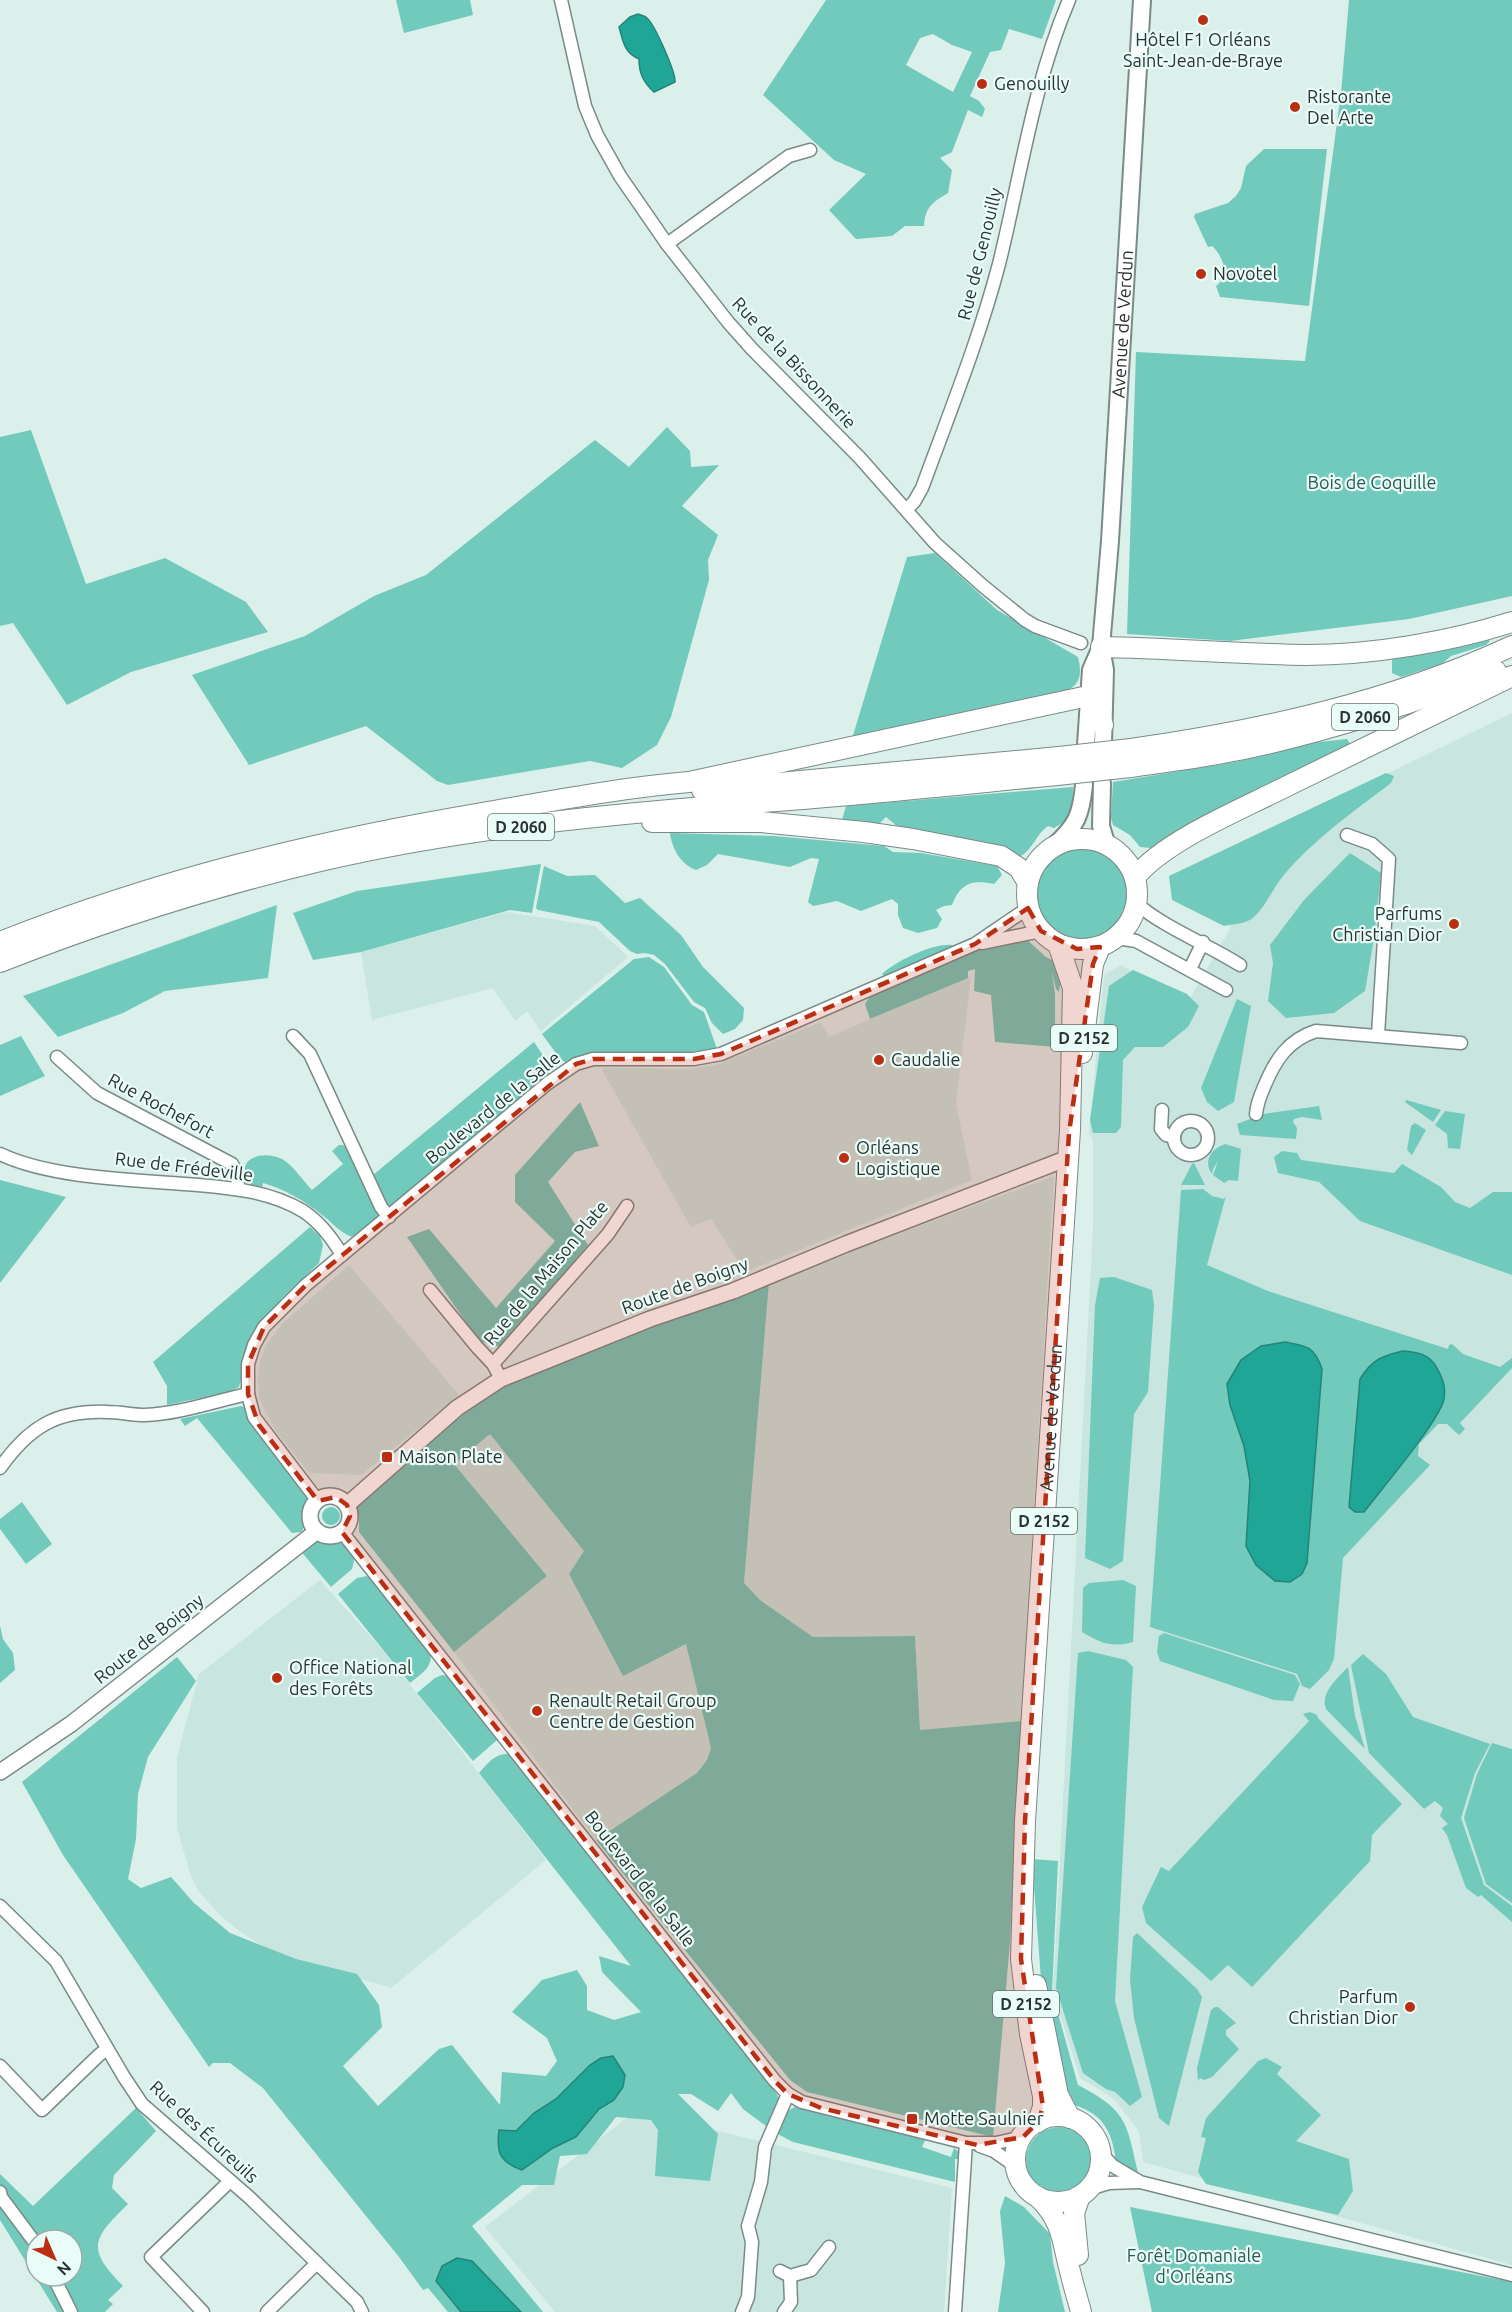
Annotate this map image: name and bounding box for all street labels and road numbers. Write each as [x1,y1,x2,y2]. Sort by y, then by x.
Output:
street label: Rue de Genouilly [953,185,1005,322]
street label: Avenue de Verdun [1107,250,1136,399]
street label: Rue de la Bissonnerie [729,293,861,432]
road number: D 2060 [1332,704,1398,730]
road number: D 2060 [488,814,554,840]
road number: D 2152 [1051,1025,1117,1051]
street label: Boulevard de la Salle [421,1047,564,1168]
street label: Rue Rochefort [105,1069,218,1141]
street label: Rue de Frédeville [114,1148,254,1184]
street label: Rue de la Maison Plate [479,1196,611,1349]
street label: Route de Boigny [619,1253,751,1317]
street label: Avenue de Verdun [1035,1343,1065,1492]
road number: D 2152 [1011,1508,1077,1534]
street label: Route de Boigny [90,1589,207,1687]
street label: Boulevard de la Salle [581,1806,700,1950]
road number: D 2152 [993,1991,1059,2017]
street label: Rue des Écureuils [146,2075,264,2187]

